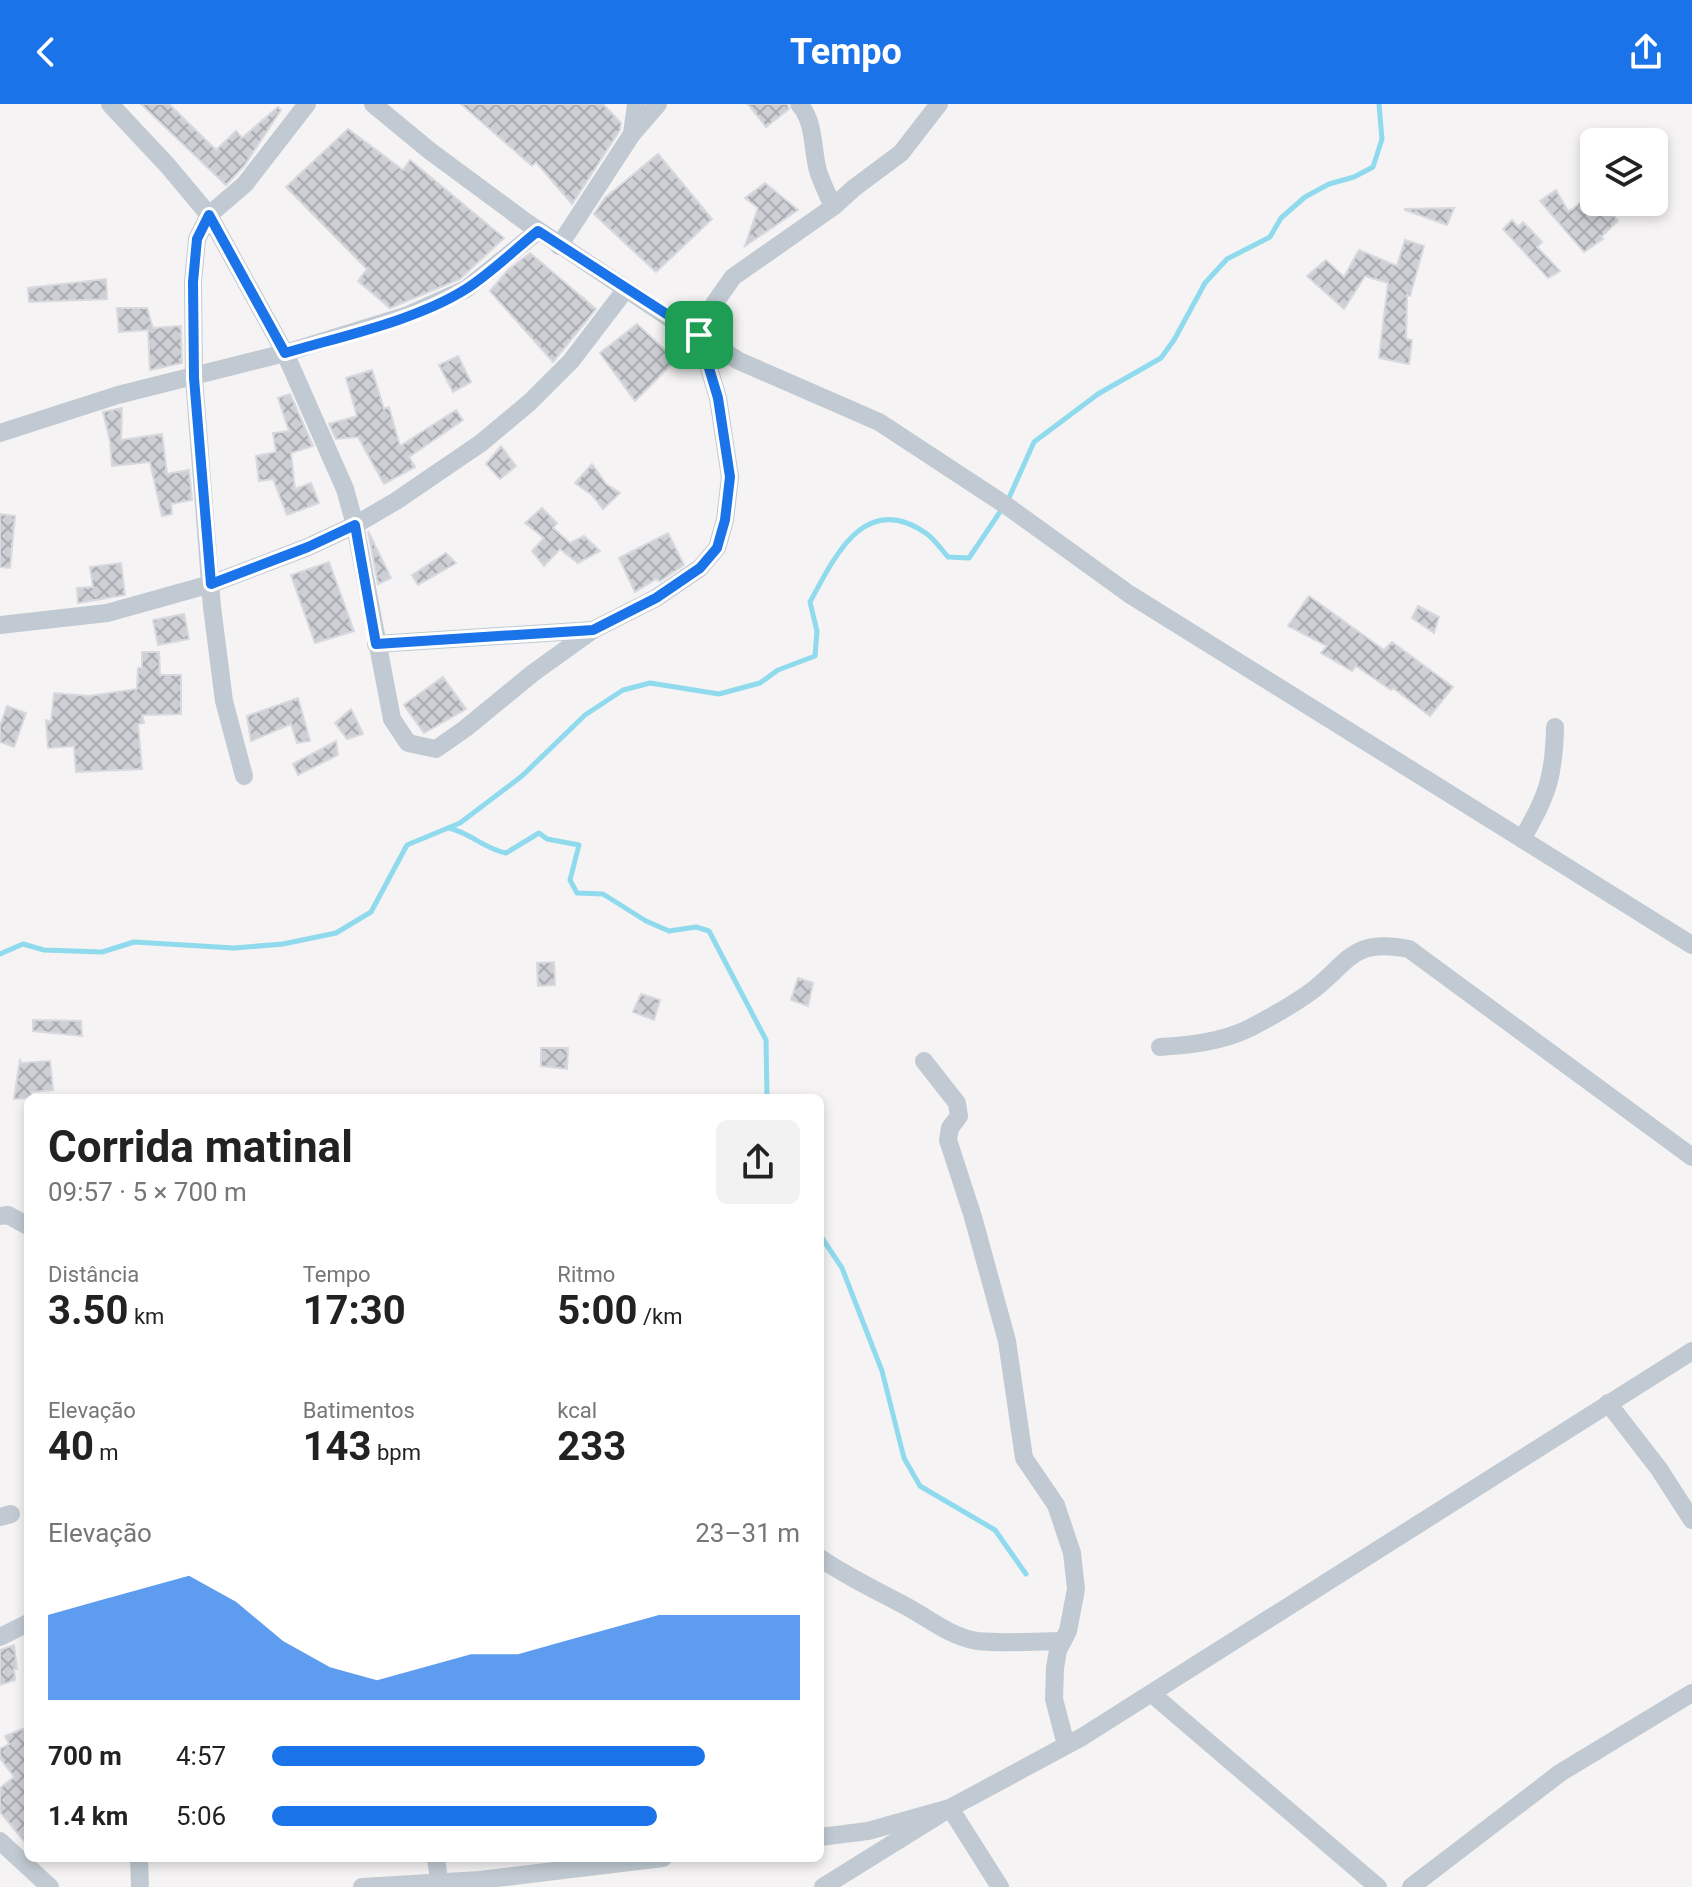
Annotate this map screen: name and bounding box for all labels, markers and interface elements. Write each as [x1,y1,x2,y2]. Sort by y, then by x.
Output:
icon: back [24,30,68,74]
icon: share [1624,30,1668,74]
text: Tempo [790,31,902,73]
map controls [1580,128,1668,216]
button: layers [1580,128,1668,216]
pin [665,301,733,369]
icon: arrive [677,313,721,357]
button: share [716,1120,800,1204]
text: Corrida matinal [48,1121,353,1173]
text: 09:57 · 5 × 700 m [48,1177,247,1207]
text: Distância [48,1262,139,1287]
text: Tempo [303,1262,371,1287]
text: Ritmo [557,1262,615,1287]
text: 3.50 [48,1287,128,1334]
text: 17:30 [303,1287,406,1334]
text: 5:00 [557,1287,637,1334]
text: km [128,1304,164,1329]
text: /km [637,1304,682,1329]
text: Elevação [48,1398,136,1423]
text: Batimentos [303,1398,415,1423]
text: kcal [557,1398,597,1423]
text: 40 [48,1423,94,1470]
text: 143 [303,1423,372,1470]
text: 233 [557,1423,626,1470]
text: m [94,1440,119,1465]
text: bpm [372,1440,421,1465]
text: Elevação [48,1518,152,1548]
text: 23–31 m [695,1518,800,1548]
text: 700 m [48,1741,122,1771]
text: 4:57 [176,1741,226,1771]
text: 1.4 km [48,1801,128,1831]
text: 5:06 [176,1801,226,1831]

